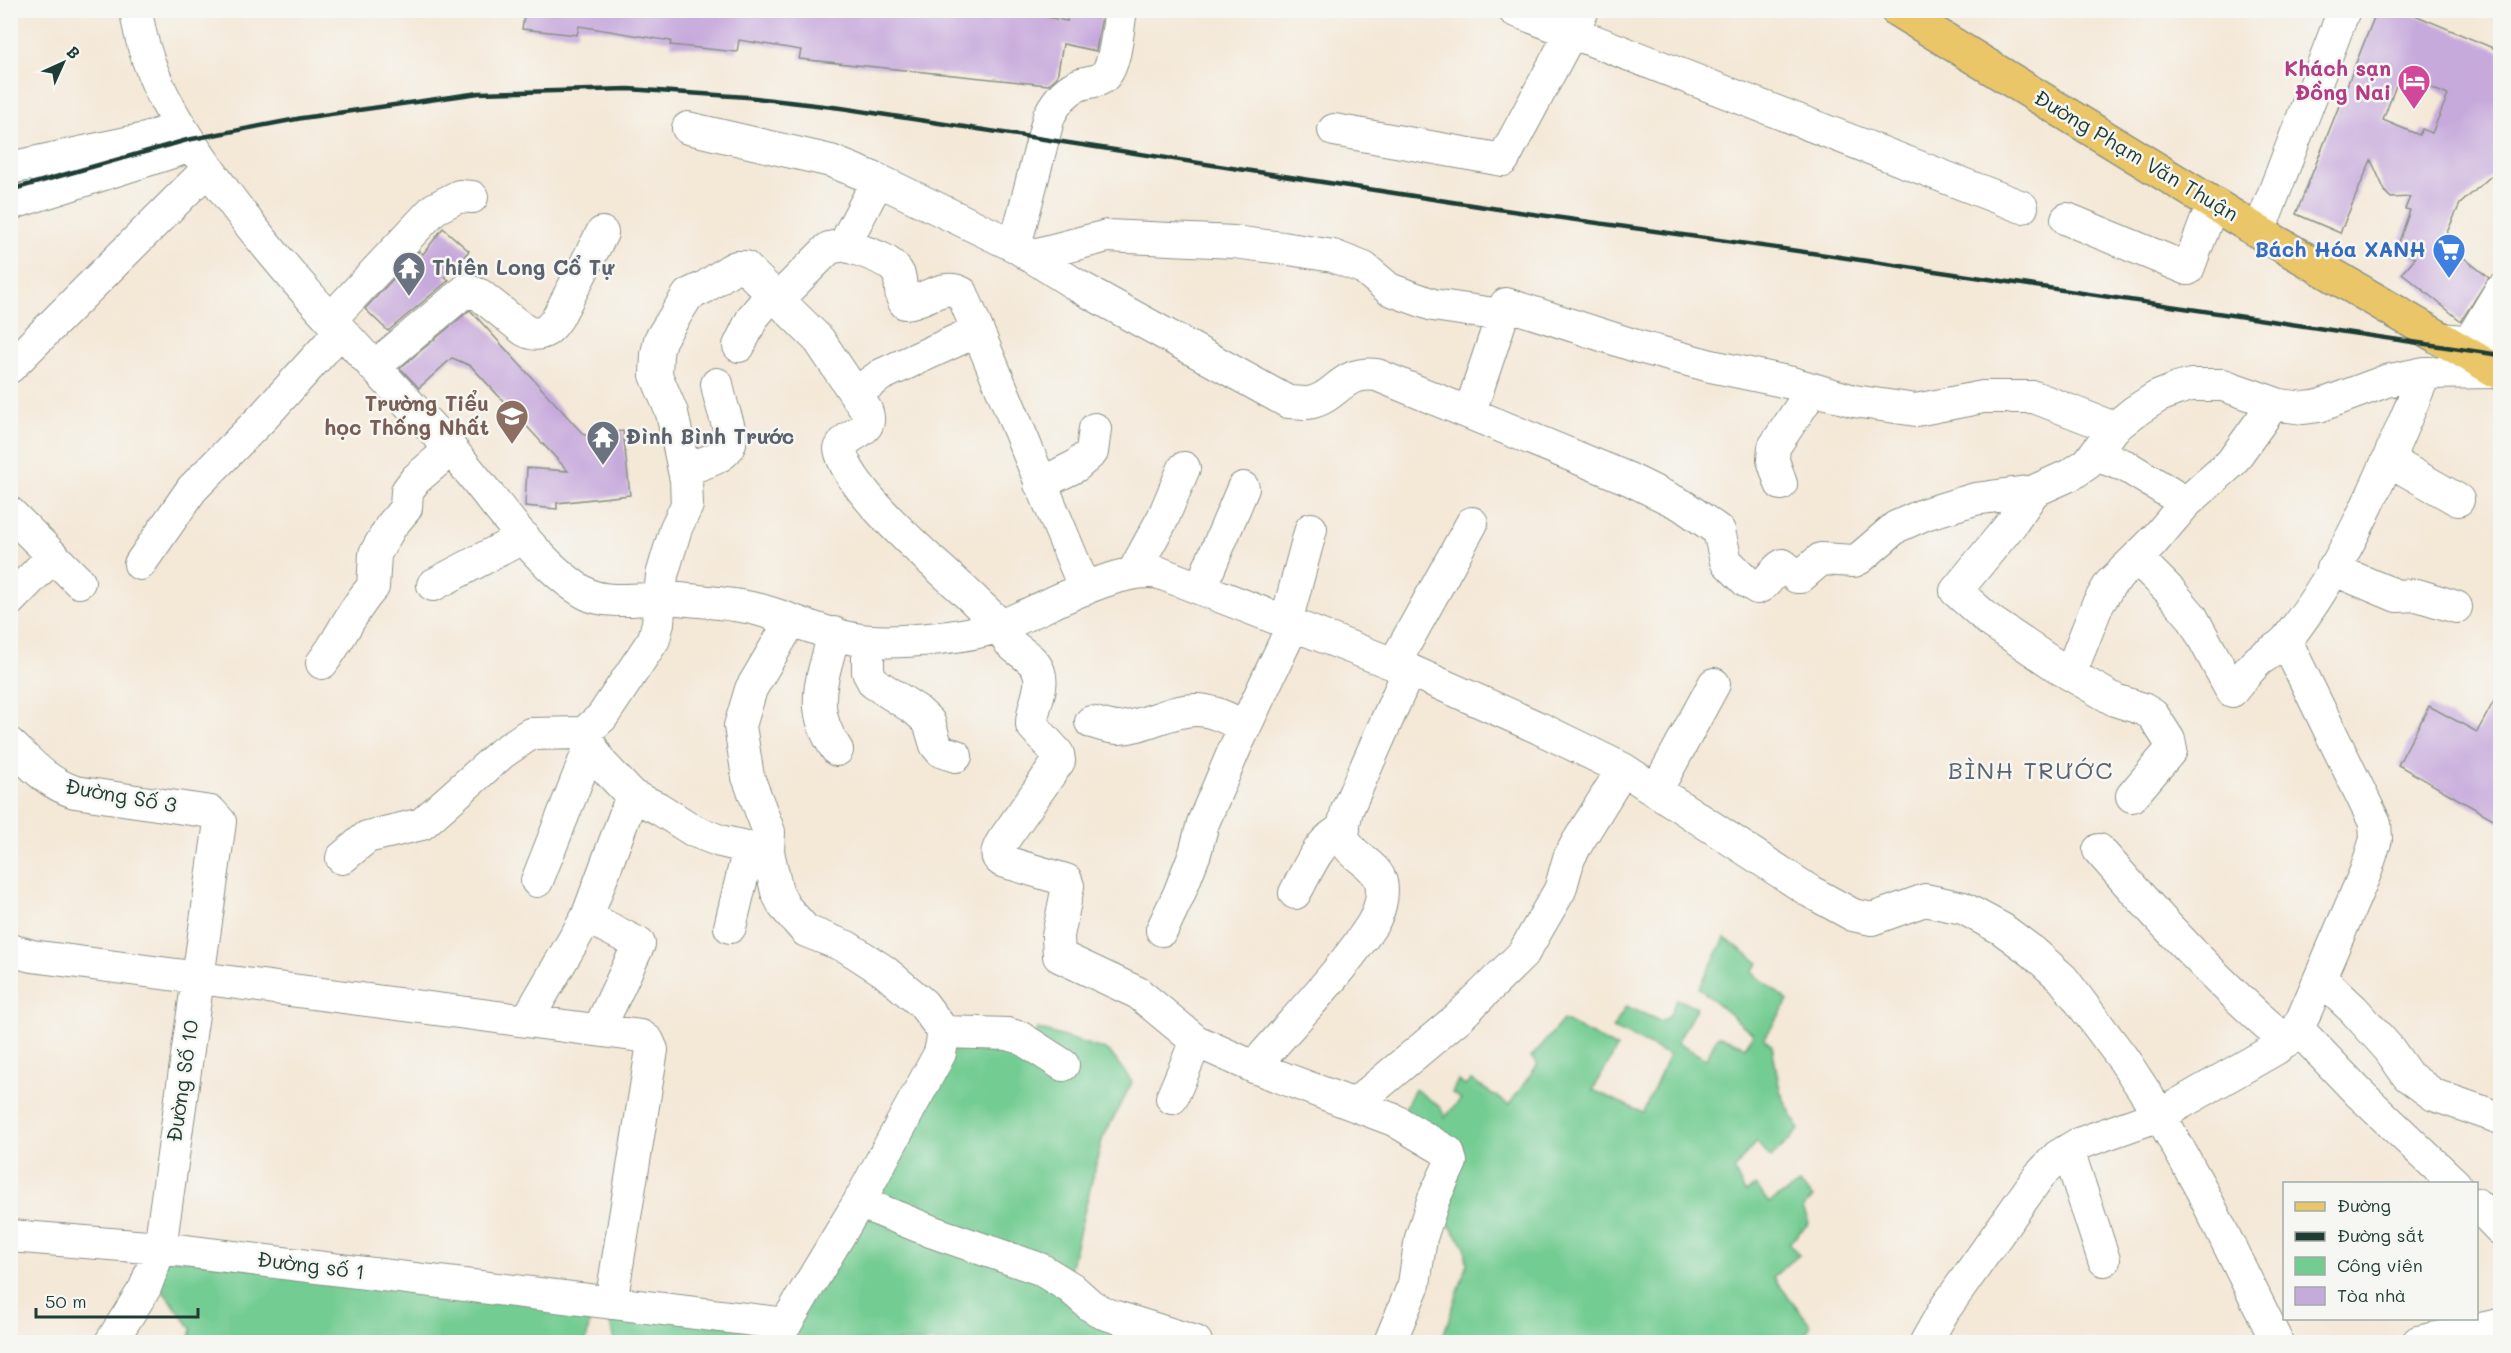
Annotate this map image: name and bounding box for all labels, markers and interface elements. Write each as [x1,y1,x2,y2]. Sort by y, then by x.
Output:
north arrow [33,33,93,93]
text: B [63,41,85,63]
place label: Khách sạn Đồng Nai [2284,54,2391,105]
hotel icon: Khách sạn Đồng Nai [2396,63,2432,110]
street label: Đường Phạm Văn Thuận [2030,83,2244,227]
supermarket icon: Bách Hóa XANH [2431,232,2467,279]
place label: Bách Hóa XANH [2255,235,2426,262]
temple icon: Thiên Long Cổ Tự [391,250,427,297]
place label: Thiên Long Cổ Tự [432,253,615,280]
place label: Trường Tiểu học Thống Nhất [324,389,489,440]
school or university icon: Trường Tiểu học Thống Nhất [494,398,530,445]
temple icon: Đình Bình Trước [585,419,621,466]
place label: Đình Bình Trước [626,422,794,449]
district label: BÌNH TRƯỚC [1948,754,2114,785]
street label: Đường Số 3 [63,771,179,818]
street label: Đường Số 10 [160,1018,203,1144]
legend [2283,1182,2478,1320]
text: Đường [2337,1193,2391,1217]
text: Đường sắt [2337,1223,2425,1247]
street label: Đường số 1 [256,1245,367,1285]
text: Công viên [2337,1253,2423,1277]
scale bar [36,1281,198,1319]
text: Tòa nhà [2337,1283,2406,1307]
text: 50 m [45,1289,87,1313]

